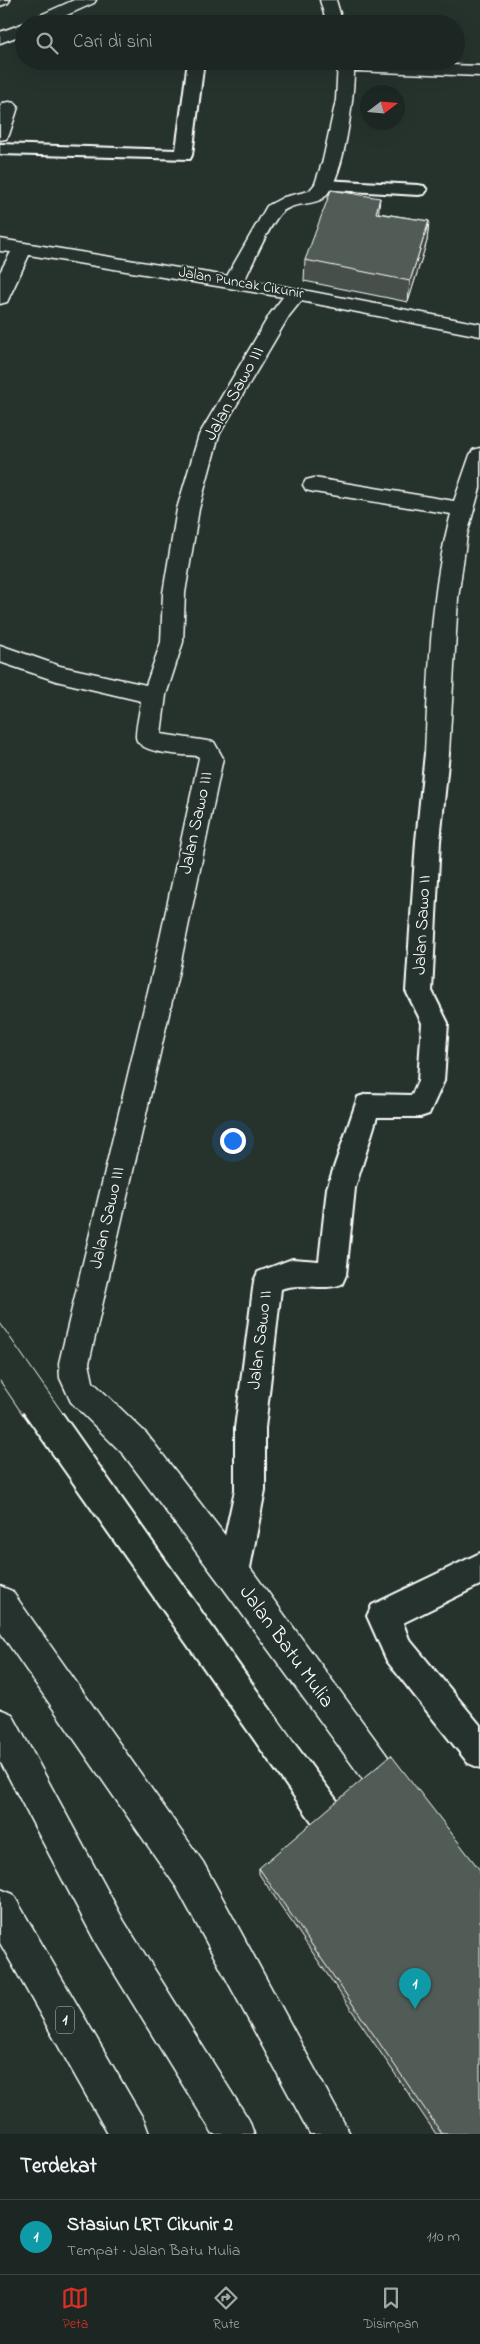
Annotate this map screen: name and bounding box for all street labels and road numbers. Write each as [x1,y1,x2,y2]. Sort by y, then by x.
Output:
street label: Jalan Puncak Cikunir [177,261,306,305]
street label: Jalan Sawo III [198,342,272,446]
street label: Jalan Sawo III [173,769,221,877]
street label: Jalan Sawo II [407,874,439,976]
street label: Jalan Sawo III [84,1164,132,1272]
street label: Jalan Sawo II [242,1289,280,1391]
street label: Jalan Batu Mulia [231,1579,341,1715]
road number: 1 [56,2006,74,2034]

